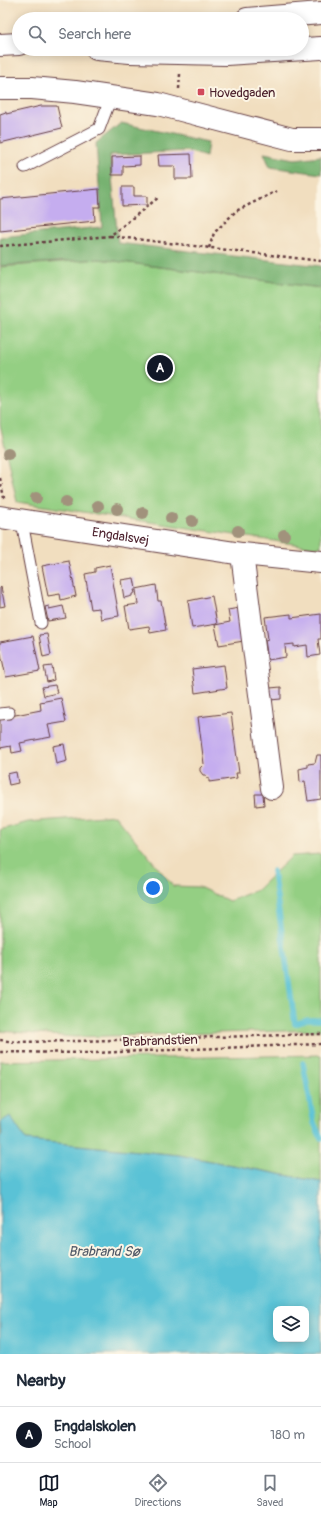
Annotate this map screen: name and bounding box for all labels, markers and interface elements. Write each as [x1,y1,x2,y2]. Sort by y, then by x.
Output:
search box [12,12,309,56]
icon: search [26,23,48,45]
text: Search here [58,25,131,44]
place label: Hovedgaden [209,85,275,101]
marker: Hovedgaden [196,87,206,97]
pin: A [147,353,173,383]
street label: Engdalsvej [91,524,150,549]
your location [143,878,163,898]
street label: Brabrandstien [122,1032,198,1050]
water label: Brabrand Sø [69,1243,142,1260]
map controls [273,1306,309,1342]
button: layers [273,1306,309,1342]
text: Nearby [16,1370,65,1391]
text: Engdalskolen [54,1417,136,1436]
text: A [25,1427,33,1443]
text: 180 m [270,1427,305,1443]
text: School [54,1436,91,1452]
tab: Map [38,1472,60,1509]
tab: Directions [135,1472,181,1509]
tab: Saved [256,1472,283,1509]

